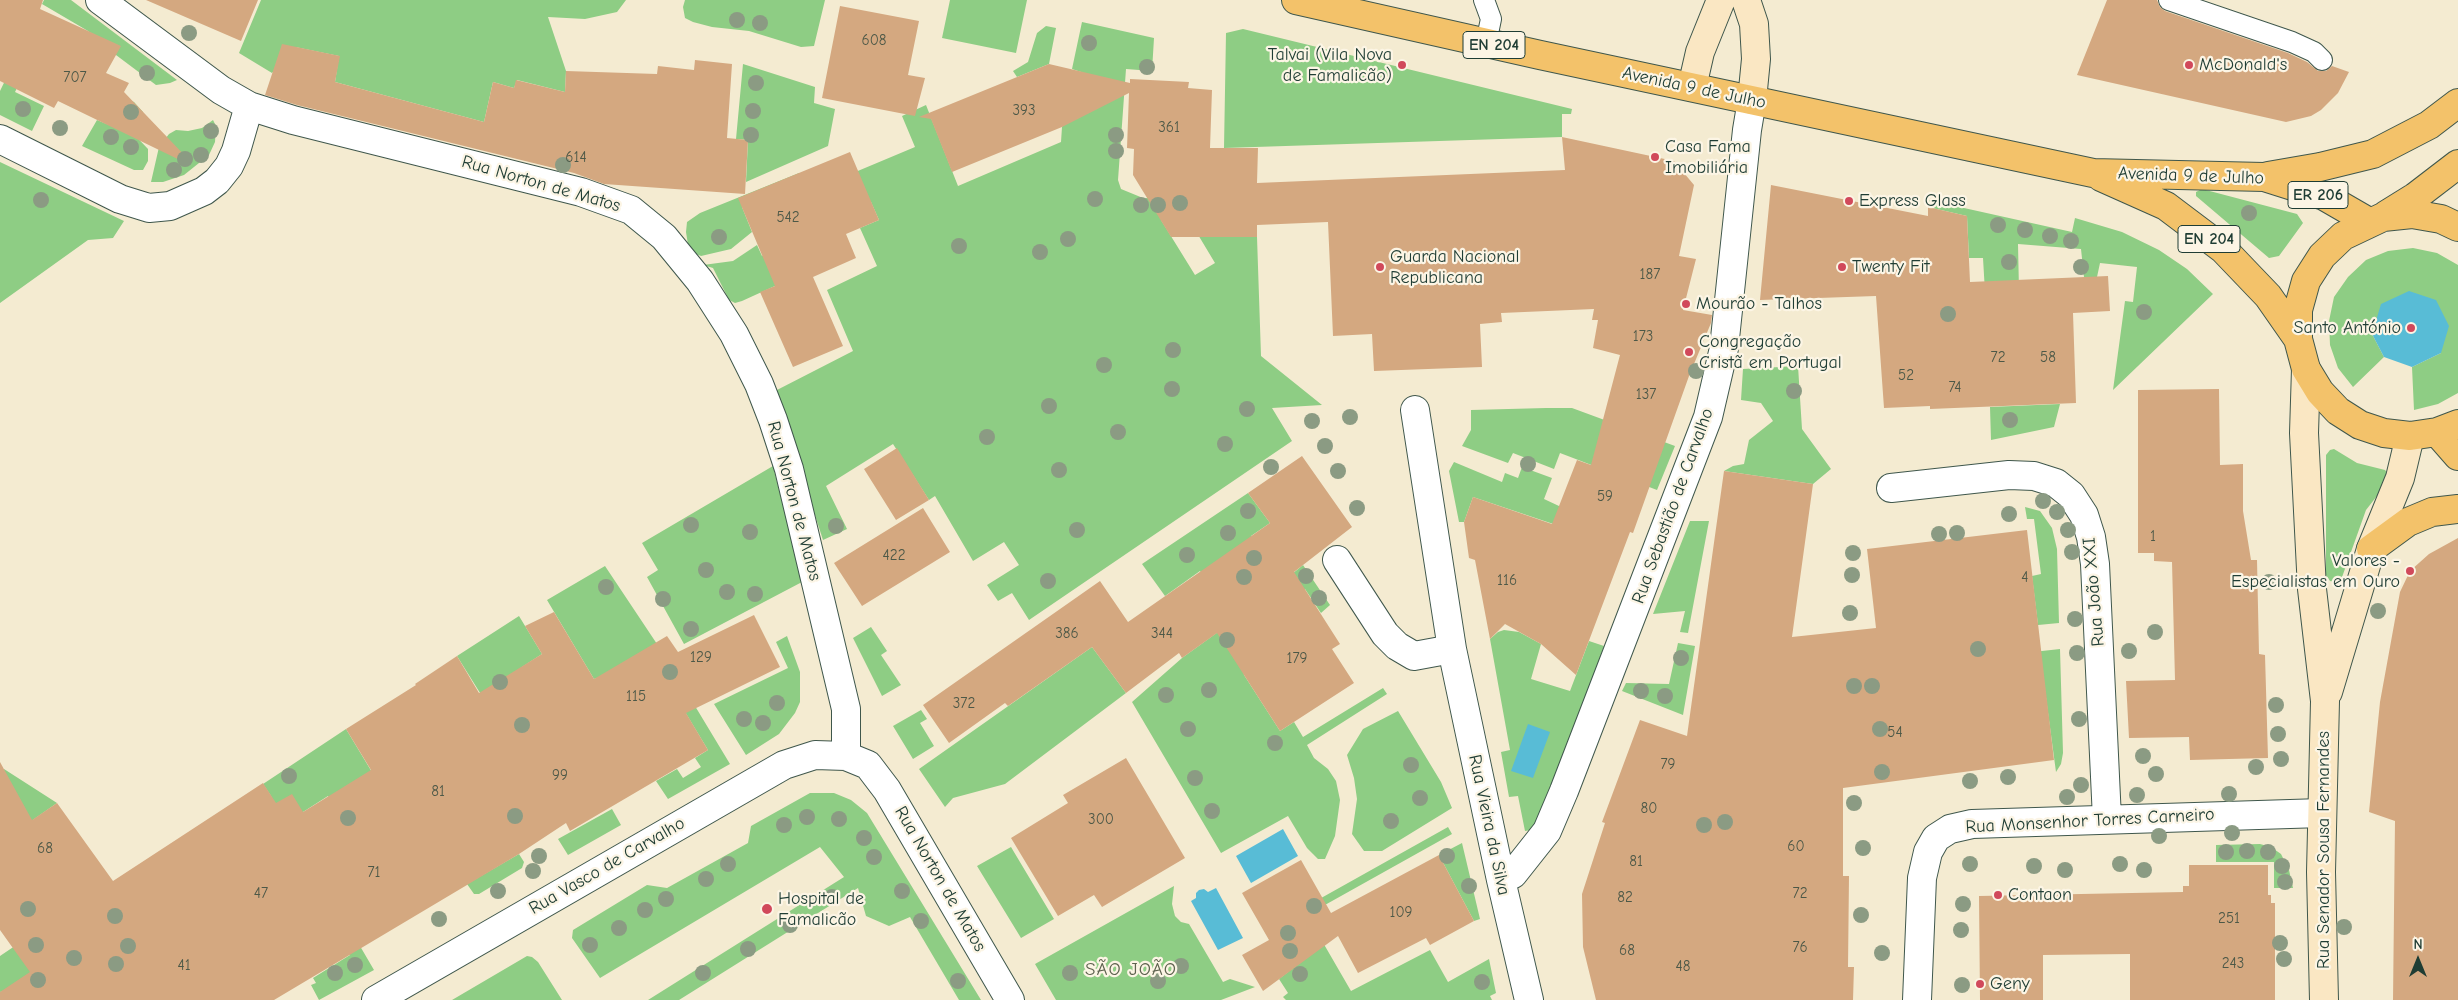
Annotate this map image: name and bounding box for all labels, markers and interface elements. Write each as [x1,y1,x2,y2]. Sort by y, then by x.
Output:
house number: 608 [862,32,886,50]
road number: EN 204 [1463,32,1525,58]
place label: Talvai (Vila Nova de Famalicão) [1268,44,1392,86]
place label: McDonald's [2199,54,2287,76]
marker: Talvai (Vila Nova de Famalicão) [1396,59,1408,71]
marker: McDonald's [2183,59,2195,71]
street label: Avenida 9 de Julho [1620,62,1768,114]
house number: 707 [63,69,87,87]
house number: 393 [1012,102,1036,120]
house number: 361 [1158,119,1180,137]
place label: Casa Fama Imobiliária [1665,136,1751,178]
house number: 614 [565,149,587,167]
street label: Rua Norton de Matos [459,151,623,217]
marker: Casa Fama Imobiliária [1649,151,1661,163]
street label: Avenida 9 de Julho [2118,163,2264,189]
road number: ER 206 [2288,182,2348,208]
place label: Express Glass [1859,190,1966,212]
marker: Express Glass [1843,195,1855,207]
house number: 542 [776,209,800,227]
road number: EN 204 [2178,225,2240,252]
place label: Guarda Nacional Republicana [1390,246,1519,288]
place label: Twenty Fit [1852,256,1930,278]
marker: Guarda Nacional Republicana [1374,261,1386,273]
marker: Twenty Fit [1836,261,1848,273]
house number: 187 [1640,266,1660,284]
place label: Mourão - Talhos [1696,293,1822,315]
marker: Mourão - Talhos [1680,298,1692,310]
place label: Santo António [2294,317,2401,339]
marker: Santo António [2405,322,2417,334]
house number: 173 [1633,328,1653,346]
place label: Congregação Cristã em Portugal [1699,331,1842,374]
marker: Congregação Cristã em Portugal [1683,346,1695,358]
house number: 72 [1991,349,2005,367]
house number: 58 [2040,349,2056,367]
house number: 52 [1898,367,1914,385]
house number: 74 [1948,379,1962,397]
house number: 137 [1636,386,1656,404]
street label: Rua Sebastião de Carvalho [1628,405,1718,607]
street label: Rua Norton de Matos [762,419,826,583]
house number: 59 [1597,488,1613,506]
house number: 1 [2150,528,2156,546]
street label: Rua João XXI [2078,537,2110,647]
house number: 422 [883,547,905,565]
place label: Valores - Especialistas em Ouro [2231,550,2400,592]
marker: Valores - Especialistas em Ouro [2404,565,2416,577]
house number: 4 [2021,569,2029,587]
house number: 116 [1497,572,1517,590]
house number: 386 [1055,625,1079,643]
house number: 344 [1151,625,1173,643]
house number: 129 [690,649,712,667]
house number: 179 [1287,650,1307,668]
house number: 115 [626,688,646,706]
house number: 372 [953,695,975,713]
house number: 54 [1887,724,1903,742]
street label: Rua Senador Sousa Fernandes [2313,731,2335,969]
street label: Rua Vieira da Silva [1464,753,1514,897]
house number: 79 [1660,756,1676,774]
house number: 99 [552,767,568,785]
house number: 81 [431,783,445,801]
house number: 80 [1641,800,1657,818]
street label: Rua Norton de Matos [890,802,990,956]
street label: Rua Monsenhor Torres Carneiro [1965,804,2215,838]
house number: 300 [1088,811,1114,829]
street label: Rua Vasco de Carvalho [525,813,689,919]
house number: 60 [1787,838,1805,856]
house number: 68 [37,840,53,858]
house number: 81 [1629,853,1643,871]
house number: 71 [367,864,381,882]
place label: Contaon [2008,884,2072,906]
house number: 47 [254,885,268,903]
house number: 72 [1793,885,1807,903]
place label: Hospital de Famalicão [778,888,864,931]
house number: 82 [1617,889,1633,907]
marker: Contaon [1992,889,2004,901]
marker: Hospital de Famalicão [760,902,774,916]
house number: 109 [1389,904,1413,922]
house number: 251 [2218,910,2240,928]
north arrow [2393,935,2443,985]
text: N [2413,936,2423,953]
house number: 76 [1792,939,1808,957]
house number: 68 [1619,942,1635,960]
house number: 243 [2222,955,2244,973]
house number: 41 [177,957,191,975]
house number: 48 [1676,958,1690,976]
district label: SÃO JOÃO [1084,959,1178,981]
place label: Geny [1990,973,2030,995]
marker: Geny [1974,978,1986,990]

